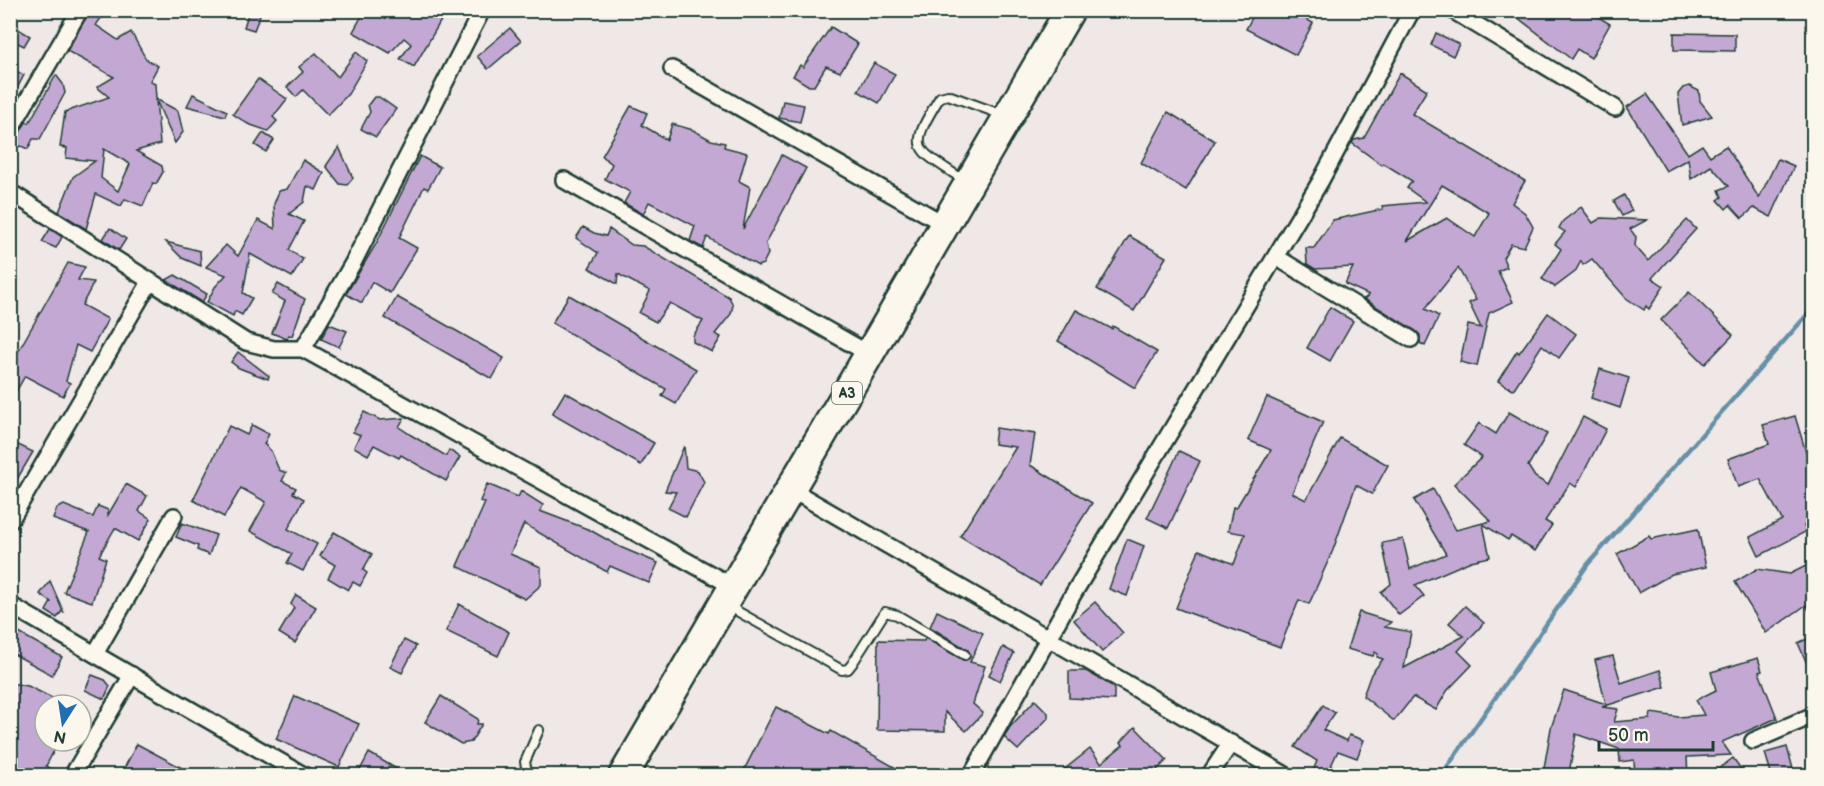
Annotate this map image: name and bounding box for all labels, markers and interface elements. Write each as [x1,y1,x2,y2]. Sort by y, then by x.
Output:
road number: A3 [832,382,862,404]
north arrow [33,693,93,753]
scale bar [1599,714,1713,752]
text: 50 m [1608,725,1649,746]
text: N [52,726,68,747]

